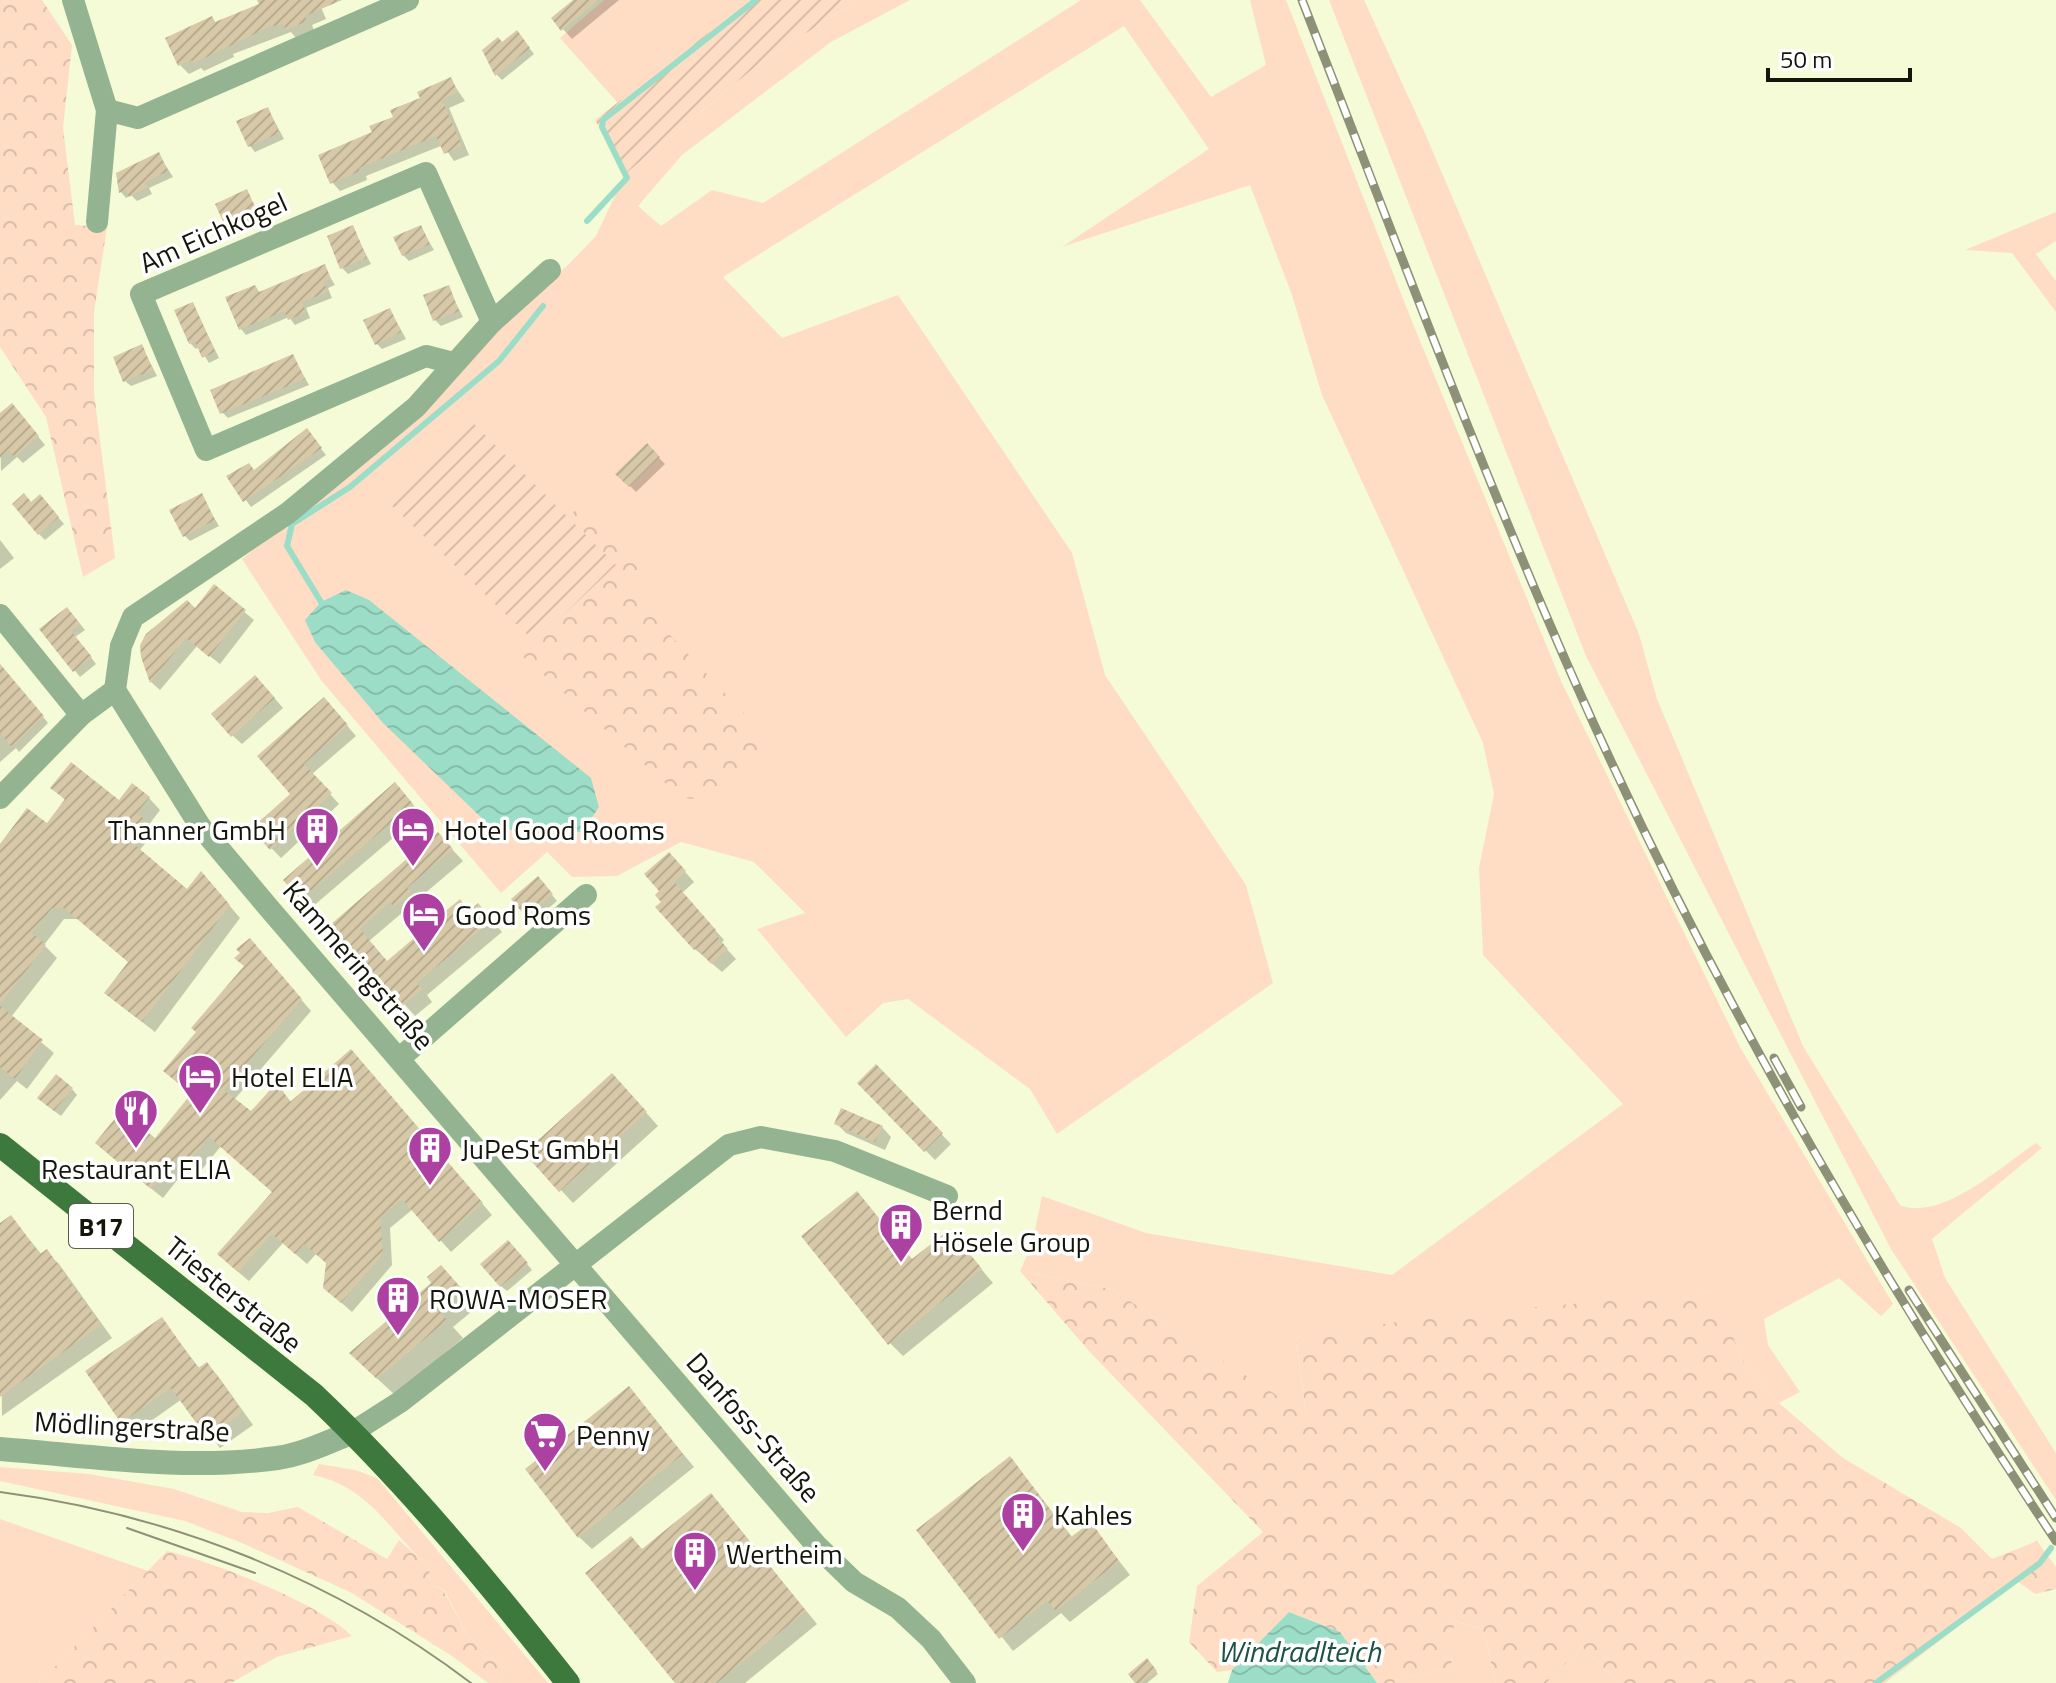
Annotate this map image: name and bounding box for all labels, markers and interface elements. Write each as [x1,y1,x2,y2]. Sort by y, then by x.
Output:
scale bar [1768,32,1910,82]
text: 50 m [1780,41,1832,77]
street label: Am Eichkogel [132,180,294,284]
building icon: Thanner GmbH [293,805,341,868]
hotel icon: Hotel Good Rooms [389,805,437,868]
place label: Thanner GmbH [108,808,286,851]
place label: Hotel Good Rooms [444,808,665,851]
street label: Kammeringstraße [273,871,445,1059]
hotel icon: Good Roms [400,890,448,953]
place label: Good Roms [455,893,591,936]
hotel icon: Hotel ELIA [176,1052,224,1115]
place label: Hotel ELIA [231,1055,354,1098]
restaurant icon: Restaurant ELIA [112,1087,160,1150]
building icon: JuPeSt GmbH [406,1124,454,1187]
place label: JuPeSt GmbH [461,1127,620,1170]
place label: Restaurant ELIA [41,1147,231,1190]
place label: Bernd Hösele Group [932,1188,1091,1263]
building icon: Bernd Hösele Group [877,1201,925,1264]
road number: B17 [69,1204,133,1248]
street label: Triesterstraße [156,1225,312,1363]
building icon: ROWA-MOSER [374,1274,422,1337]
place label: ROWA-MOSER [429,1277,607,1320]
street label: Danfoss-Straße [676,1342,832,1512]
street label: Mödlingerstraße [33,1399,231,1453]
supermarket icon: Penny [521,1410,569,1473]
place label: Penny [576,1413,650,1456]
building icon: Kahles [999,1490,1047,1553]
place label: Kahles [1054,1493,1133,1536]
building icon: Wertheim [671,1529,719,1592]
place label: Wertheim [726,1532,843,1575]
water label: Windradlteich [1217,1628,1382,1674]

